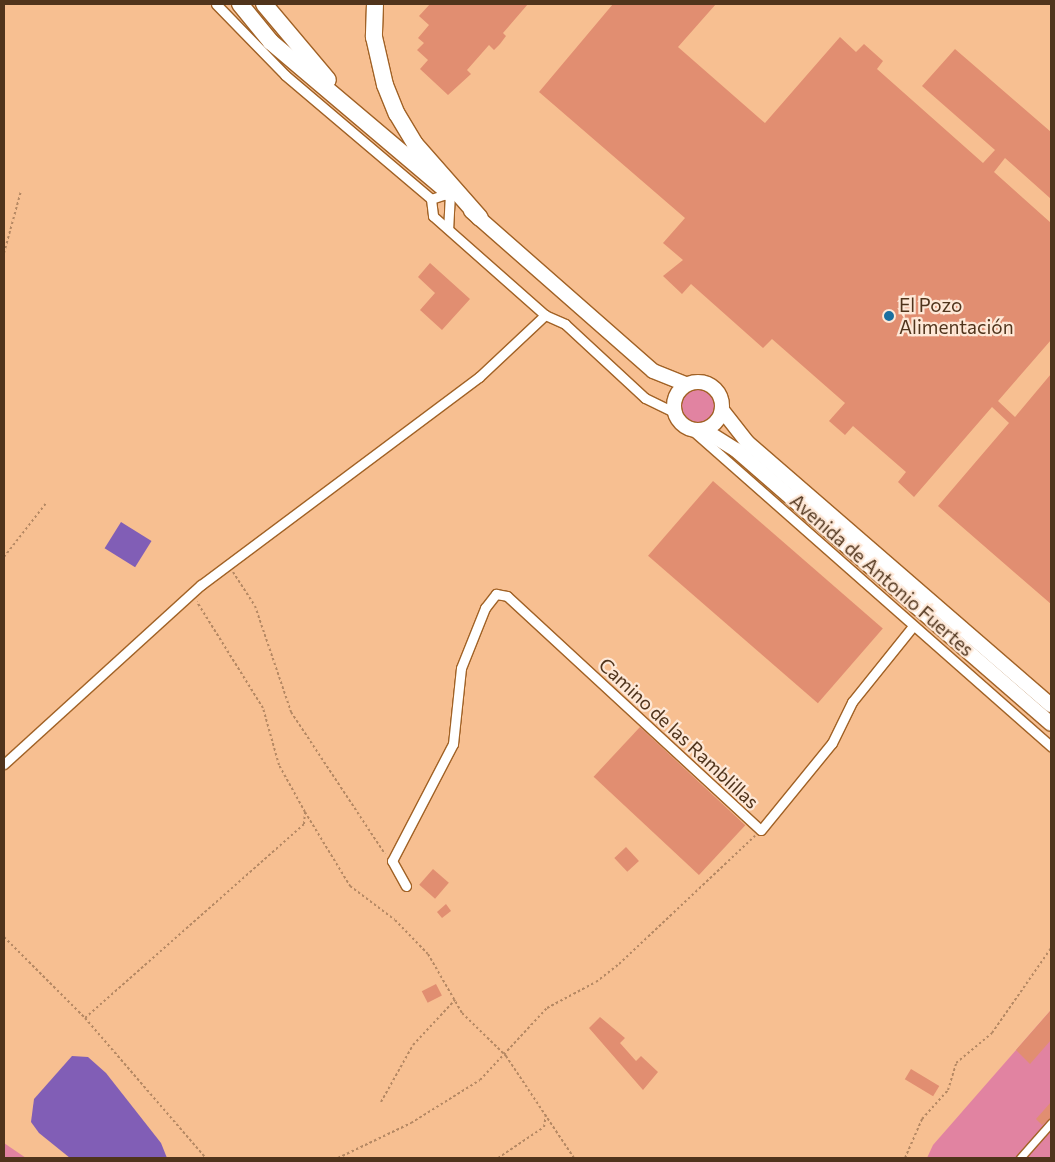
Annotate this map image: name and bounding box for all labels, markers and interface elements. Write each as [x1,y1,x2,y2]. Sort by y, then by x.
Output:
place label: El Pozo Alimentación [899,294,1014,338]
marker: El Pozo Alimentación [883,310,895,322]
street label: Avenida de Antonio Fuertes [786,489,978,661]
street label: Camino de las Ramblillas [594,653,764,813]

